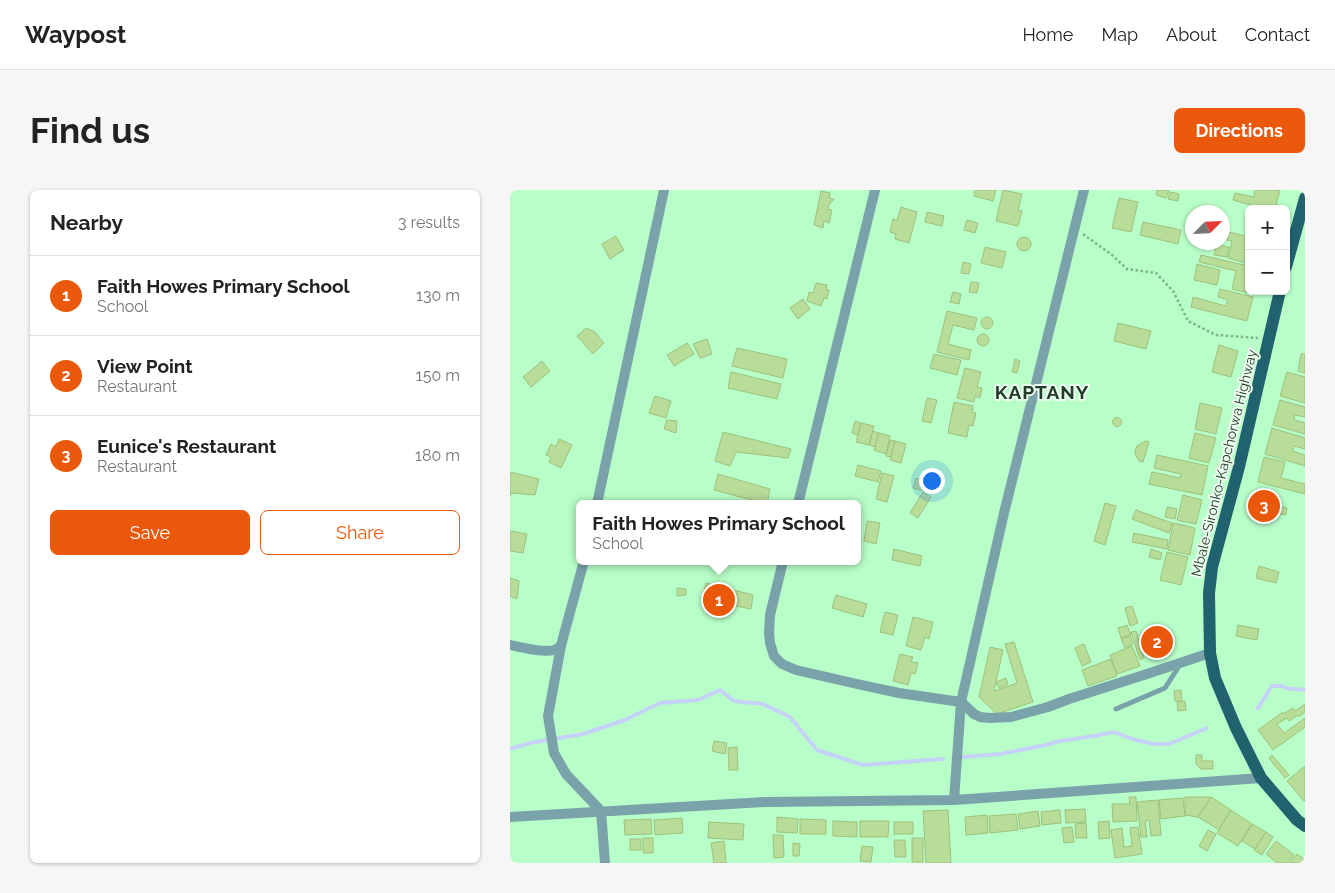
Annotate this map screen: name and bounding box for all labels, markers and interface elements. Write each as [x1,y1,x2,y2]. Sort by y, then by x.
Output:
text: Waypost [25,20,126,49]
text: Home [1022,24,1073,45]
text: Map [1101,24,1138,45]
text: About [1166,24,1217,45]
text: Contact [1245,24,1310,45]
button: Directions [1174,108,1305,153]
text: Find us [30,110,150,151]
north arrow [1185,205,1230,250]
map controls [1245,205,1290,295]
button: + [1245,205,1290,250]
text: Nearby [50,210,123,235]
text: 3 results [398,213,460,232]
button: − [1245,250,1290,295]
text: Faith Howes Primary School [97,275,350,297]
text: 1 [62,286,70,305]
text: 130 m [416,286,460,305]
text: School [97,297,148,316]
street label: Mbale-Sironko-Kapchorwa Highway [1188,347,1260,578]
text: View Point [97,355,192,377]
text: 2 [61,366,71,385]
text: 150 m [416,366,460,385]
text: Restaurant [97,377,177,396]
district label: KAPTANY [995,381,1089,403]
text: Eunice's Restaurant [97,435,276,457]
text: 3 [62,446,70,465]
text: 180 m [415,446,460,465]
text: Restaurant [97,457,177,476]
your location [919,468,945,494]
pin: 3 [1248,487,1280,525]
popup [576,500,861,565]
button: Save [50,510,250,555]
button: Share [260,510,460,555]
text: Faith Howes Primary School [592,512,845,534]
text: School [592,534,643,553]
pin: 1 [703,581,735,619]
pin: 2 [1141,623,1173,661]

